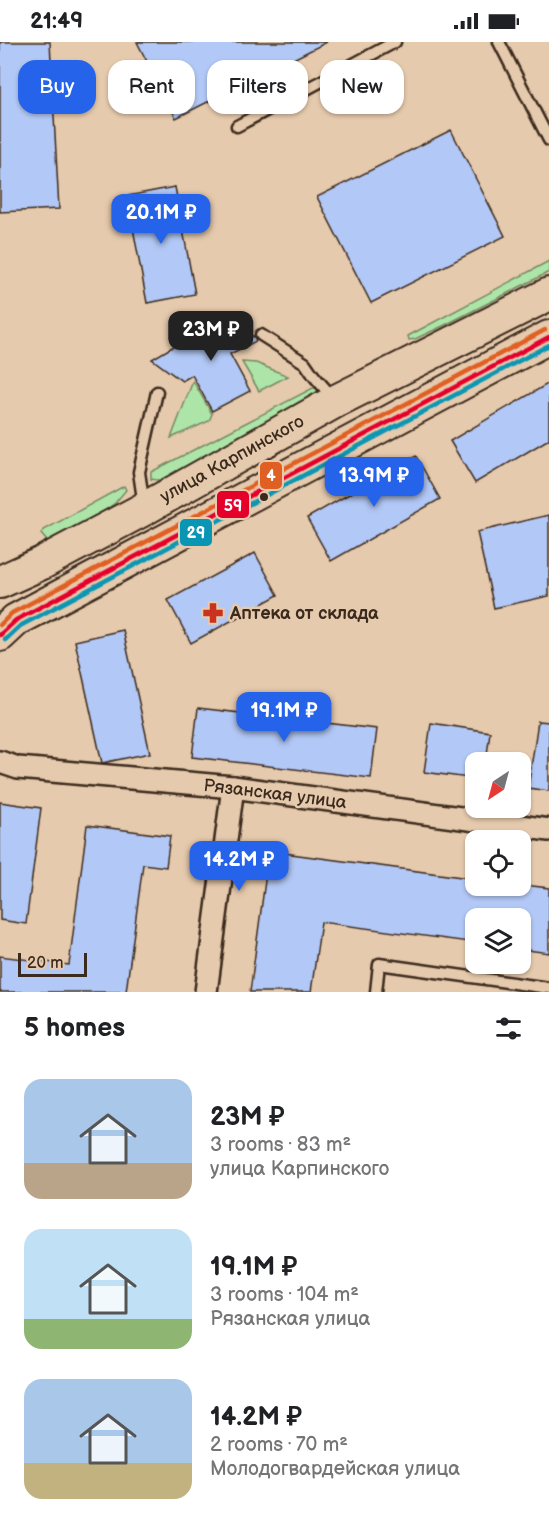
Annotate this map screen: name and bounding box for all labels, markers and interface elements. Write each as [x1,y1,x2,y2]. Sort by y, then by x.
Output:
text: 21:49 [30,8,83,35]
chip: Buy [18,60,96,114]
chip: Rent [108,60,195,114]
chip: Filters [207,60,308,114]
chip: New [320,60,404,114]
pin: 20.1M ₽ [106,194,216,245]
text: 20.1M ₽ [125,201,197,225]
pin: 23M ₽ [169,311,253,362]
text: 23M ₽ [182,318,240,342]
street label: улица Карпинского [156,411,308,507]
pin: 13.9M ₽ [319,457,429,508]
line badge: 4 [259,461,283,490]
text: 13.9M ₽ [339,464,409,488]
text: 4 [266,467,276,486]
line badge: 59 [216,490,250,519]
unlabelled marker [258,491,270,503]
text: 59 [224,497,242,516]
line badge: 29 [179,518,213,547]
text: 29 [187,524,205,543]
pharmacy icon: Аптека от склада [201,601,225,625]
place label: Аптека от склада [229,603,379,624]
pin: 19.1M ₽ [229,692,339,743]
text: 19.1M ₽ [250,699,318,723]
north arrow [465,752,531,818]
map controls [465,752,531,974]
street label: Рязанская улица [202,775,348,813]
button: locate [465,830,531,896]
pin: 14.2M ₽ [184,841,294,892]
text: 14.2M ₽ [204,848,274,872]
button: layers [465,908,531,974]
scale bar [18,950,87,978]
text: 20 m [27,954,63,973]
icon: filters [492,1012,525,1045]
text: 5 homes [24,1013,125,1044]
text: 23M ₽ [210,1102,285,1133]
icon: home [72,1103,144,1175]
text: 3 rooms · 83 m² [210,1133,351,1157]
text: улица Карпинского [210,1157,389,1181]
text: 19.1M ₽ [210,1252,297,1283]
icon: home [72,1253,144,1325]
text: 3 rooms · 104 m² [210,1283,359,1307]
text: Рязанская улица [210,1307,370,1331]
text: 14.2M ₽ [210,1402,302,1433]
icon: home [72,1403,144,1475]
text: 2 rooms · 70 m² [210,1433,348,1457]
text: Молодогвардейская улица [210,1457,460,1481]

